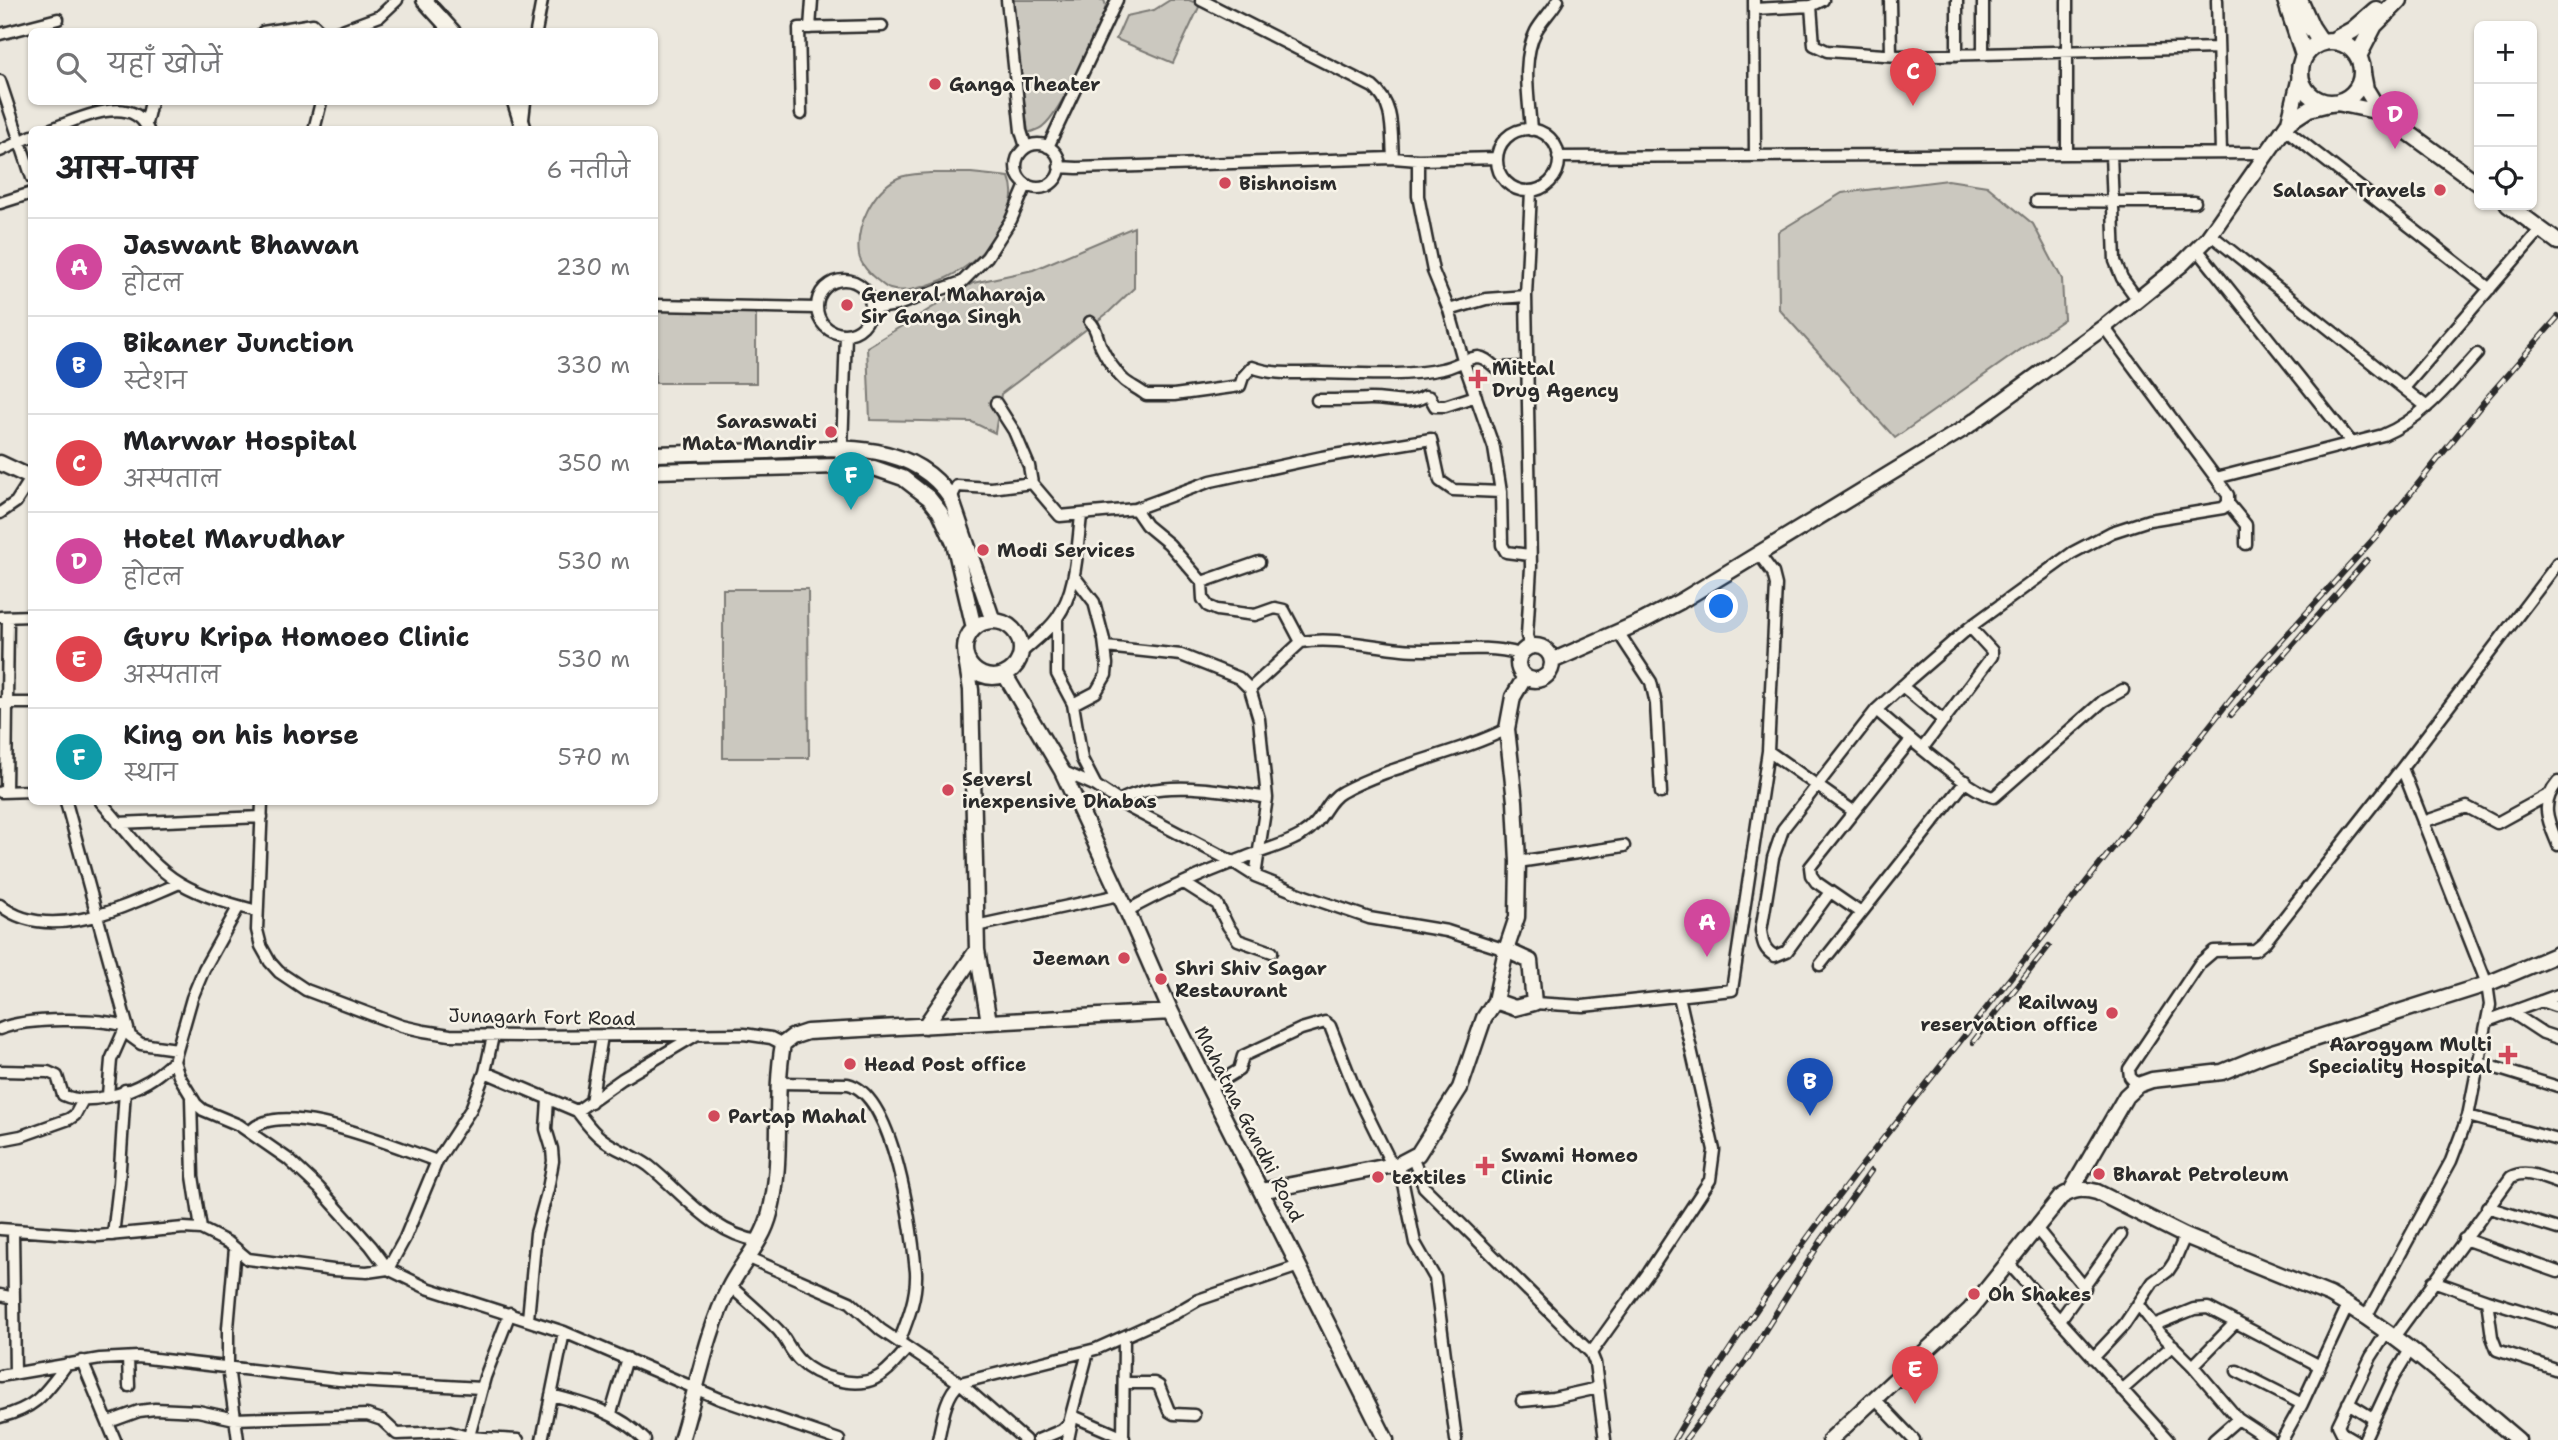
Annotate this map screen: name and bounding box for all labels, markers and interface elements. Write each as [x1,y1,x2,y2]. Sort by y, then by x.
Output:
map controls [2474,21,2537,210]
button: + [2474,21,2537,84]
search box [28,28,658,105]
text: यहाँ खोजें [108,46,222,81]
icon: search [52,48,90,86]
pin: C [1890,48,1936,106]
place label: Ganga Theater [949,72,1101,97]
marker: Ganga Theater [927,76,943,92]
button: − [2474,84,2537,147]
pin: D [2372,91,2418,149]
button: locate [2474,147,2537,210]
text: आस-पास [56,148,197,189]
text: 6 नतीजे [546,155,630,185]
place label: Bishnoism [1239,171,1337,196]
marker: Bishnoism [1217,175,1233,191]
place label: Salasar Travels [2273,178,2426,203]
marker: Salasar Travels [2432,182,2448,198]
text: Jaswant Bhawan [123,227,359,262]
text: A [70,252,88,282]
text: 230 m [556,252,630,282]
text: होटल [123,268,183,298]
place label: General Maharaja Sir Ganga Singh [861,282,1045,329]
marker: General Maharaja Sir Ganga Singh [839,297,855,313]
text: Bikaner Junction [123,325,354,360]
text: B [72,350,86,380]
text: 330 m [556,350,630,380]
place label: Mittal Drug Agency [1492,356,1619,403]
text: स्टेशन [123,366,187,396]
marker: Mittal Drug Agency [1470,371,1486,387]
place label: Saraswati Mata Mandir [682,409,817,456]
text: Marwar Hospital [123,423,357,458]
marker: Saraswati Mata Mandir [823,424,839,440]
text: C [72,448,86,478]
text: 350 m [557,448,630,478]
pin: F [828,452,874,510]
text: अस्पताल [123,464,221,494]
text: Hotel Marudhar [123,521,345,556]
place label: Modi Services [997,538,1135,563]
marker: Modi Services [975,542,991,558]
text: D [71,546,87,576]
text: 530 m [558,546,630,576]
text: होटल [123,562,183,592]
your location [1704,589,1738,623]
text: Guru Kripa Homoeo Clinic [123,619,470,654]
text: E [71,644,87,674]
text: 530 m [558,644,630,674]
text: अस्पताल [123,660,221,690]
text: King on his horse [123,717,359,752]
text: F [72,742,86,772]
text: 570 m [558,742,630,772]
text: स्थान [123,758,178,788]
place label: Seversl inexpensive Dhabas [962,767,1157,814]
marker: Seversl inexpensive Dhabas [940,782,956,798]
pin: A [1684,899,1730,957]
place label: Jeeman [1032,946,1110,971]
marker: Jeeman [1116,950,1132,966]
place label: Shri Shiv Sagar Restaurant [1175,956,1327,1003]
marker: Shri Shiv Sagar Restaurant [1153,971,1169,987]
place label: Railway reservation office [1920,990,2098,1037]
street label: Junagarh Fort Road [448,1003,636,1031]
marker: Railway reservation office [2104,1005,2120,1021]
street label: Mahatma Gandhi Road [1189,1022,1309,1226]
place label: Aarogyam Multi Speciality Hospital [2309,1032,2492,1079]
marker: Aarogyam Multi Speciality Hospital [2498,1045,2518,1065]
place label: Head Post office [864,1052,1026,1077]
marker: Head Post office [842,1056,858,1072]
pin: B [1787,1058,1833,1116]
place label: Partap Mahal [728,1104,867,1129]
marker: Partap Mahal [706,1108,722,1124]
place label: Swami Homeo Clinic [1501,1143,1638,1190]
marker: Swami Homeo Clinic [1475,1156,1495,1176]
place label: Bharat Petroleum [2113,1162,2288,1187]
place label: textiles [1392,1165,1466,1190]
marker: Bharat Petroleum [2091,1166,2107,1182]
marker: textiles [1370,1169,1386,1185]
place label: Oh Shakes [1988,1282,2091,1307]
marker: Oh Shakes [1966,1286,1982,1302]
pin: E [1892,1346,1938,1404]

